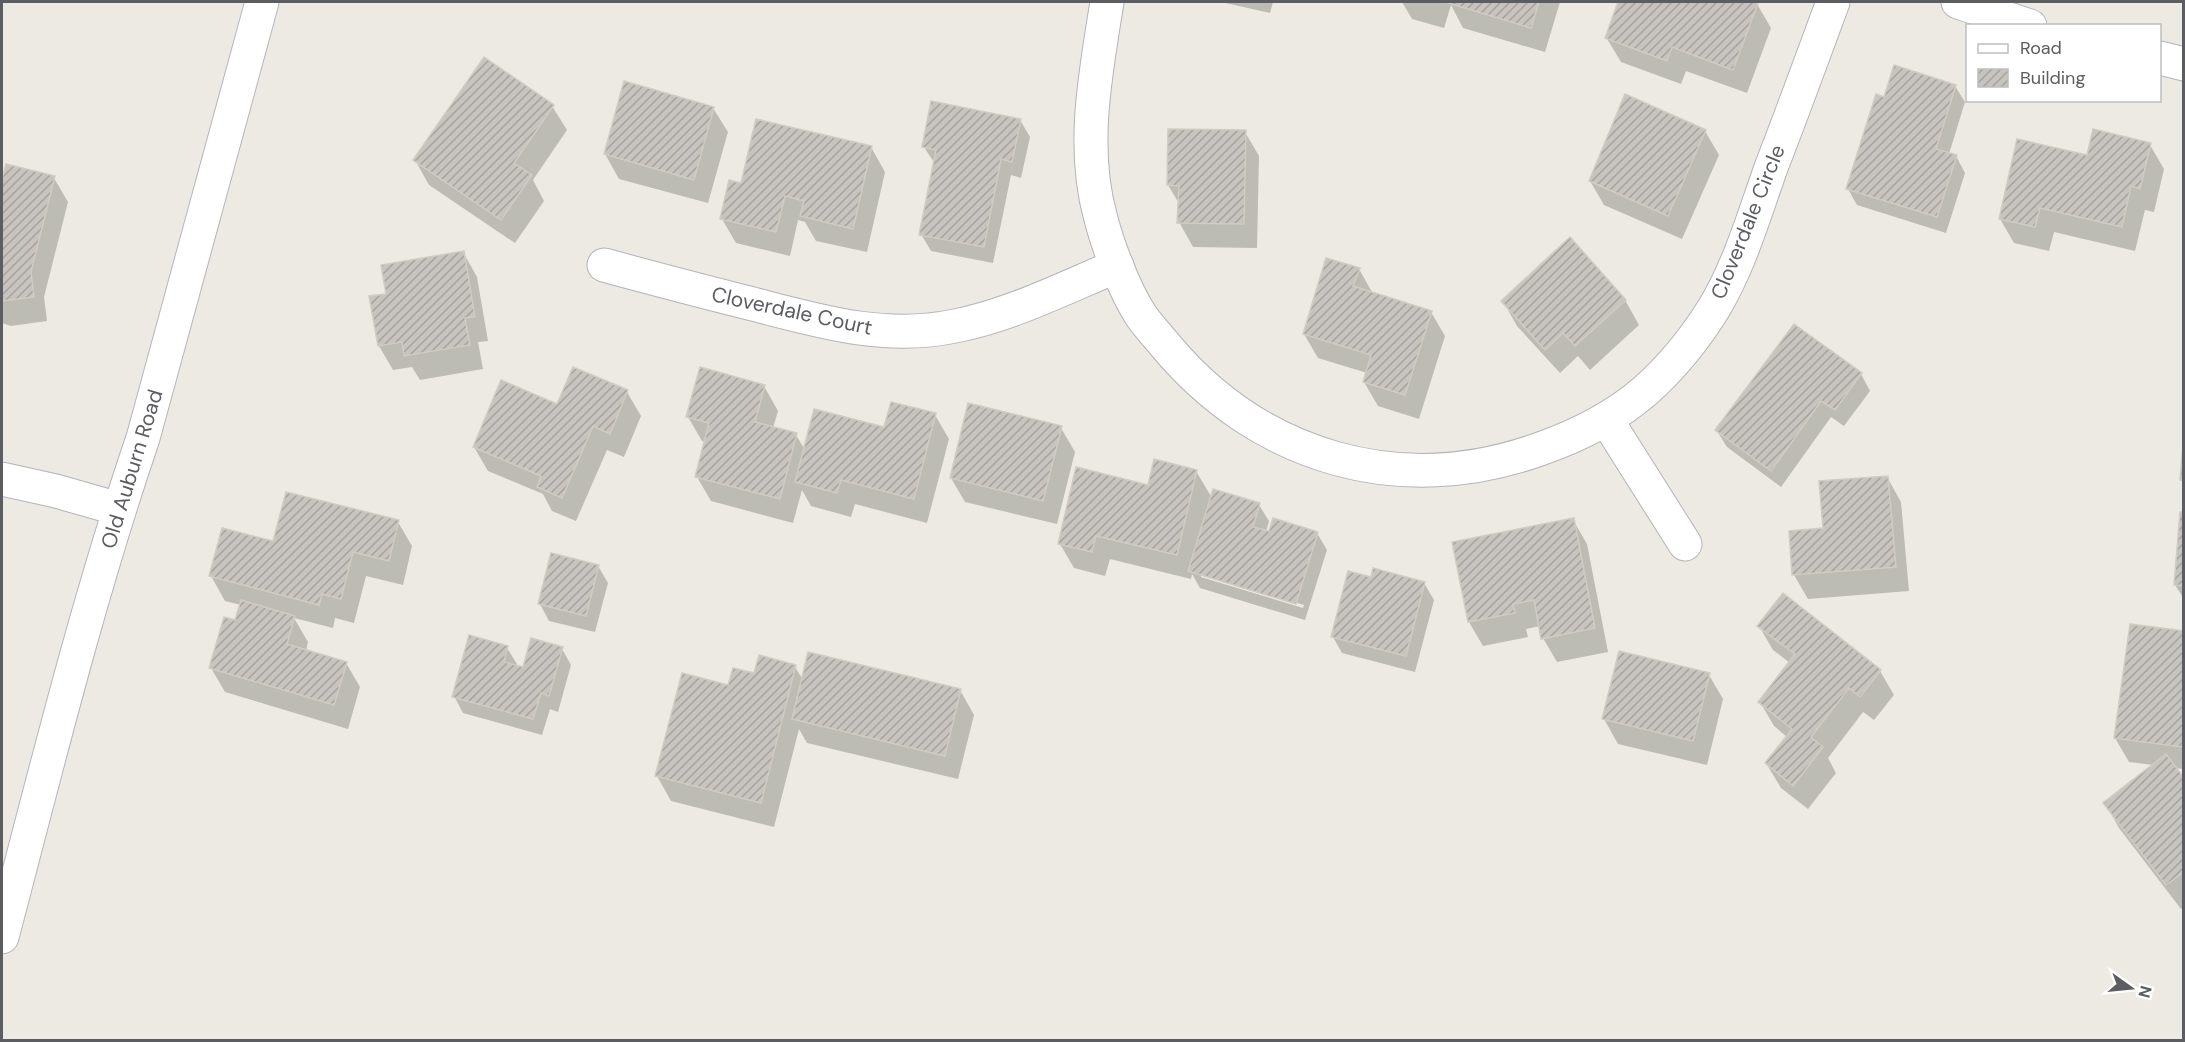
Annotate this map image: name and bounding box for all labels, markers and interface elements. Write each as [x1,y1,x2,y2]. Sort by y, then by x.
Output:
legend [1966,24,2161,102]
text: Road [2020,36,2062,60]
text: Building [2020,66,2085,90]
street label: Cloverdale Circle [1704,140,1792,303]
street label: Cloverdale Court [709,280,875,342]
street label: Old Auburn Road [95,386,169,552]
north arrow [2101,958,2161,1018]
text: N [2133,983,2157,1000]

